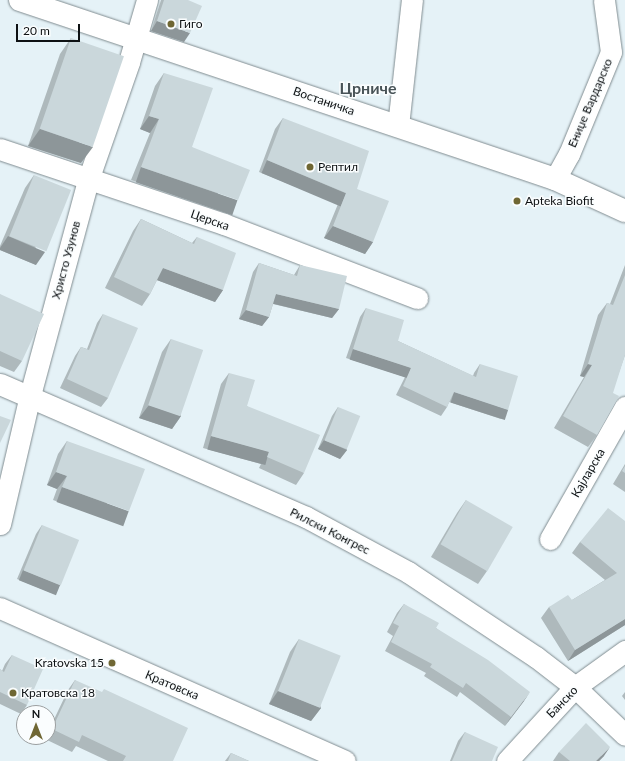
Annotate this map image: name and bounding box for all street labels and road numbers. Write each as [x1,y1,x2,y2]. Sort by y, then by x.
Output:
street label: Ениџе Вардарско [565,56,615,150]
street label: Востаничка [291,84,357,118]
street label: Церска [189,207,231,233]
street label: Христо Узунов [49,219,83,301]
street label: Кајларска [568,446,608,500]
street label: Рилски Конгрес [288,505,372,557]
street label: Кратовска [143,667,201,703]
street label: Банско [543,683,581,721]

